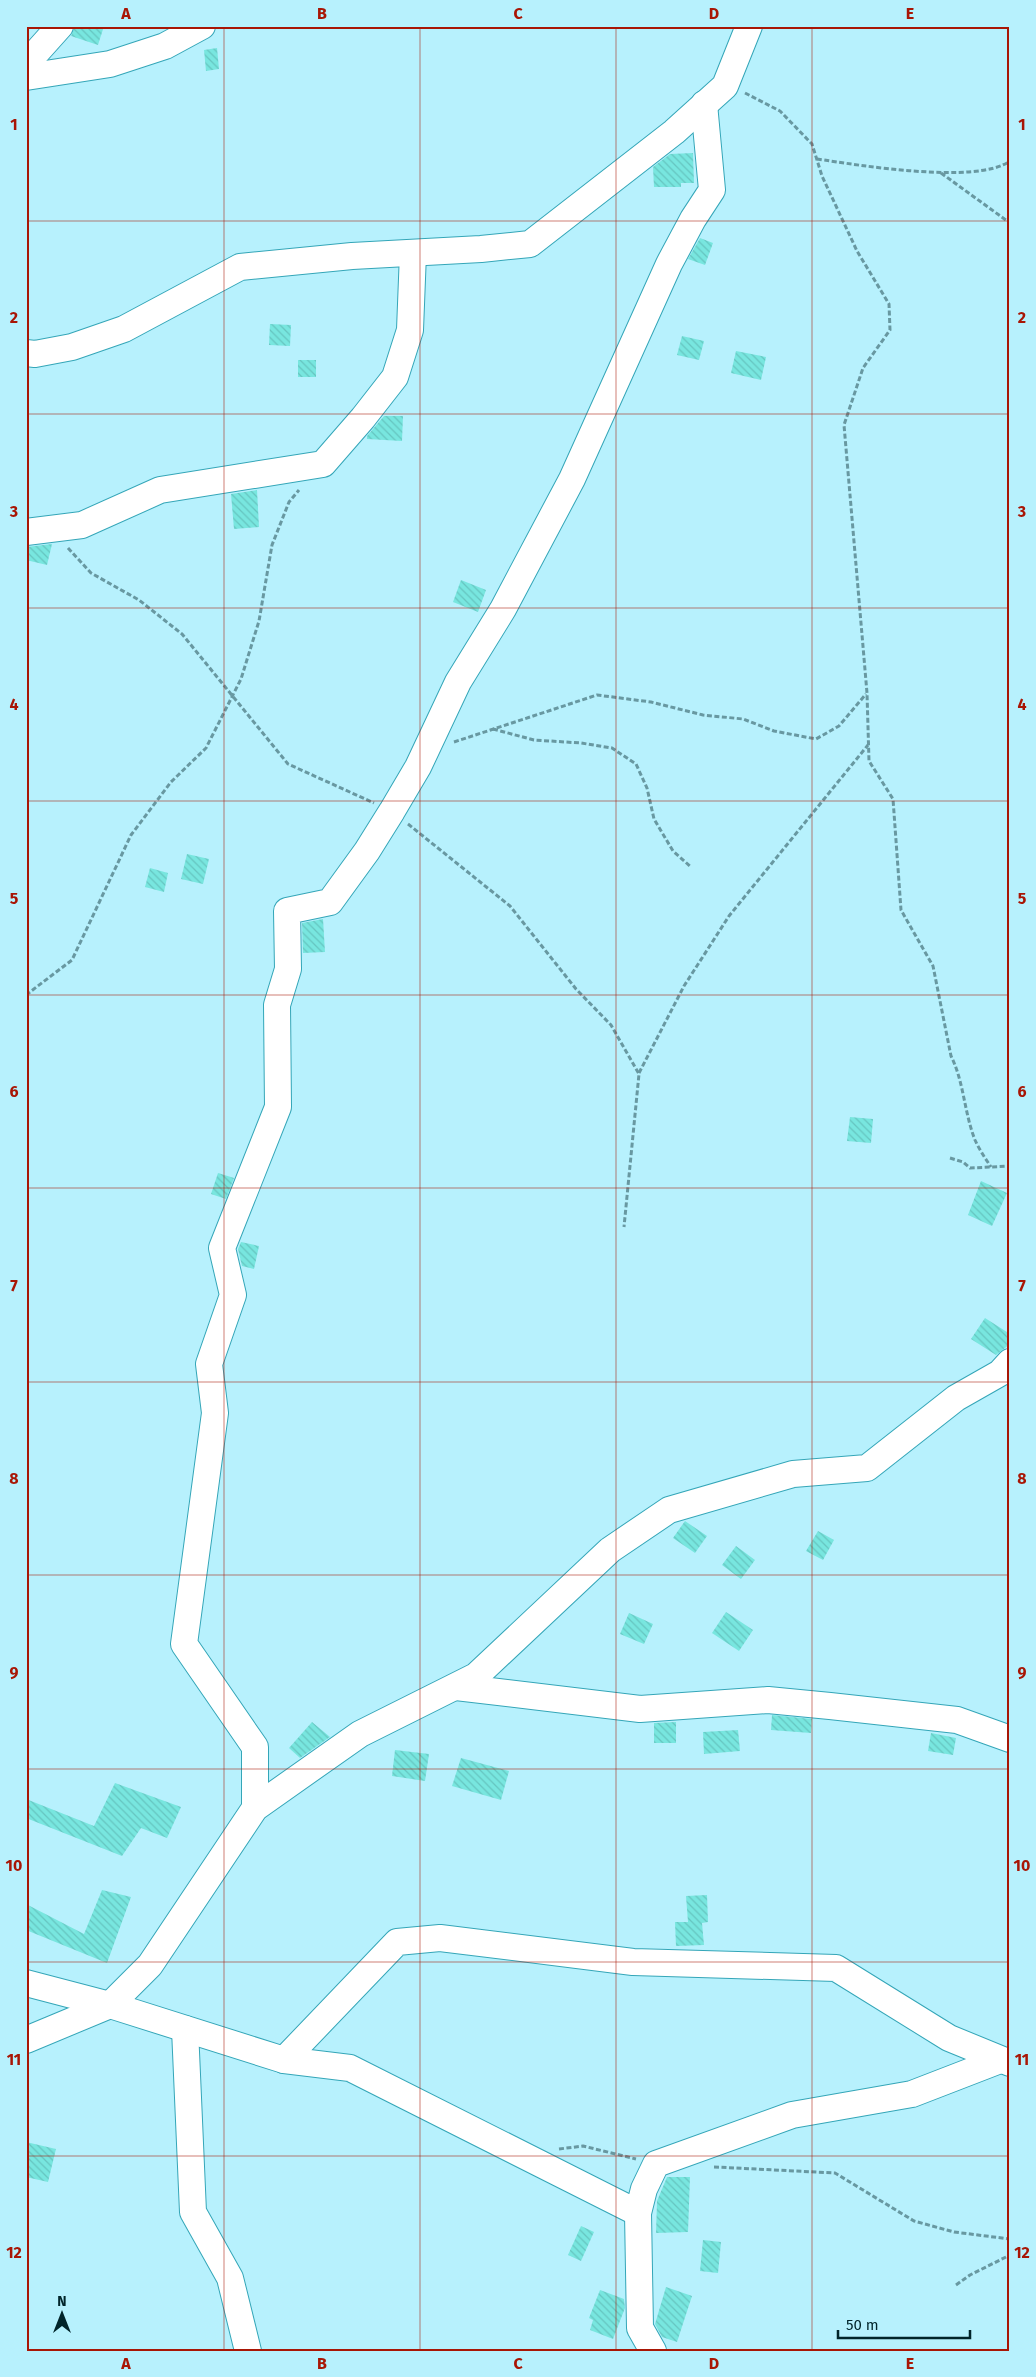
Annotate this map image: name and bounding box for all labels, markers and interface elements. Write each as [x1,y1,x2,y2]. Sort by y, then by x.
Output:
text: A [120,4,131,23]
text: B [317,4,327,23]
text: C [513,4,523,23]
text: D [709,4,719,23]
text: E [906,4,914,23]
text: 1 [10,115,18,134]
text: 1 [1018,115,1026,134]
text: 2 [10,308,18,327]
text: 2 [1018,308,1026,327]
text: 3 [9,502,18,521]
text: 3 [1017,502,1026,521]
text: 4 [9,695,19,714]
text: 4 [1017,695,1027,714]
text: 5 [10,889,19,908]
text: 5 [1018,889,1027,908]
text: 6 [9,1082,19,1101]
text: 6 [1017,1082,1027,1101]
text: 7 [10,1276,18,1295]
text: 7 [1018,1276,1026,1295]
text: 8 [9,1469,19,1488]
text: 8 [1017,1469,1027,1488]
text: 9 [10,1663,19,1682]
text: 9 [1018,1663,1027,1682]
text: 10 [6,1856,22,1875]
text: 10 [1014,1856,1030,1875]
text: 11 [7,2050,21,2069]
text: 11 [1015,2050,1029,2069]
text: 12 [6,2243,22,2262]
text: 12 [1014,2243,1030,2262]
north arrow [38,2290,88,2340]
text: N [57,2293,67,2310]
scale bar [838,2307,971,2339]
text: 50 m [846,2316,879,2334]
text: A [120,2354,131,2373]
text: B [317,2354,327,2373]
text: C [513,2354,523,2373]
text: D [709,2354,719,2373]
text: E [906,2354,914,2373]

